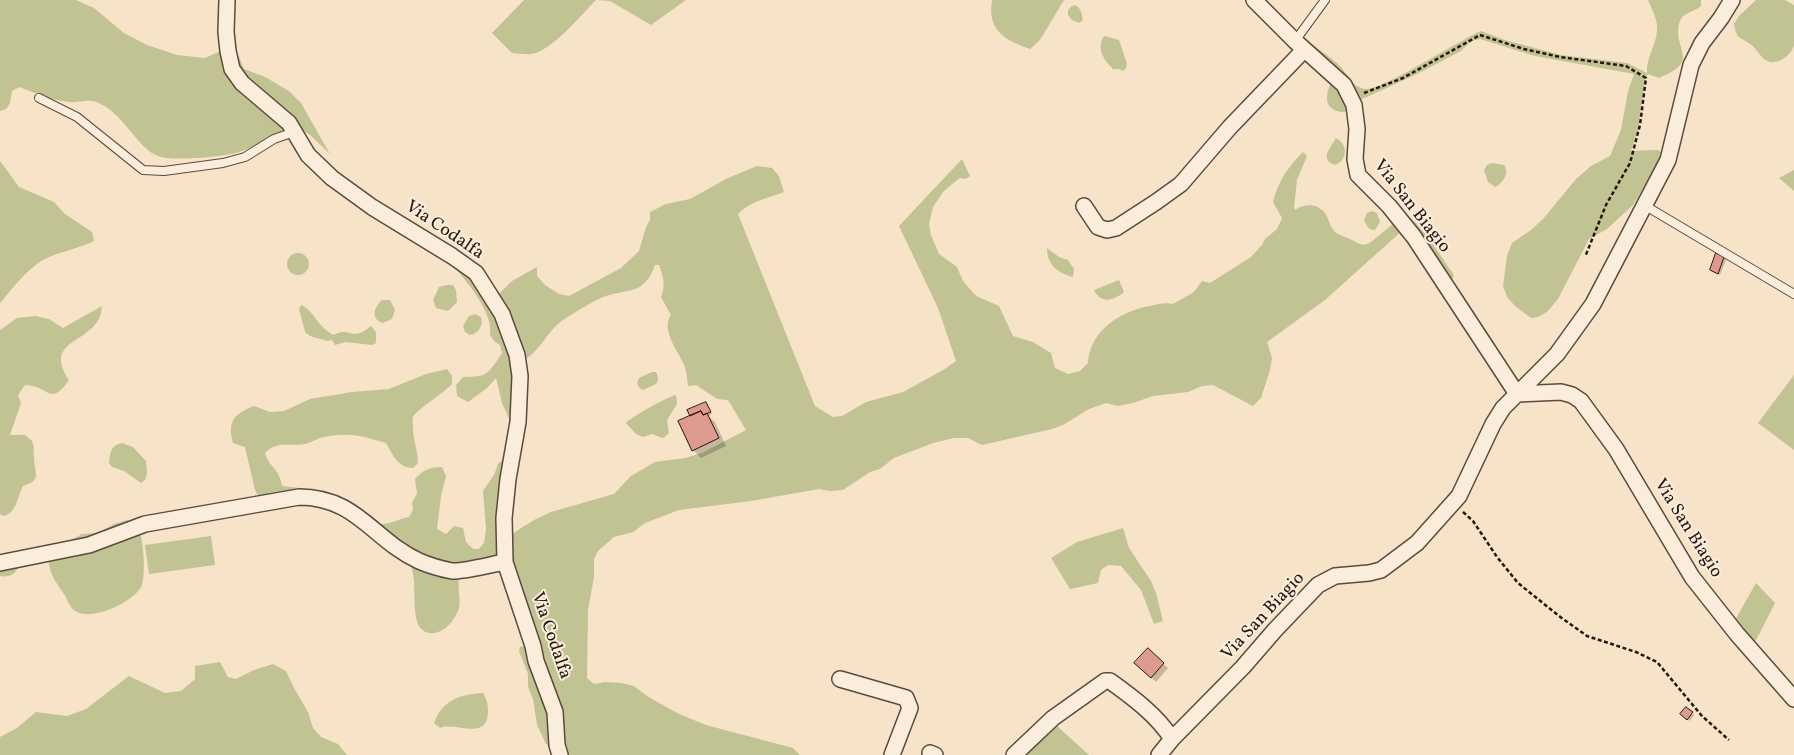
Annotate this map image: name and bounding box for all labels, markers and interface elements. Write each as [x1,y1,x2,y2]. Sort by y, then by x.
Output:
street label: Via San Biagio [1368,156,1454,258]
street label: Via Codalfa [400,197,488,265]
street label: Via San Biagio [1648,476,1726,582]
street label: Via San Biagio [1218,569,1310,665]
street label: Via Codalfa [525,590,575,682]

